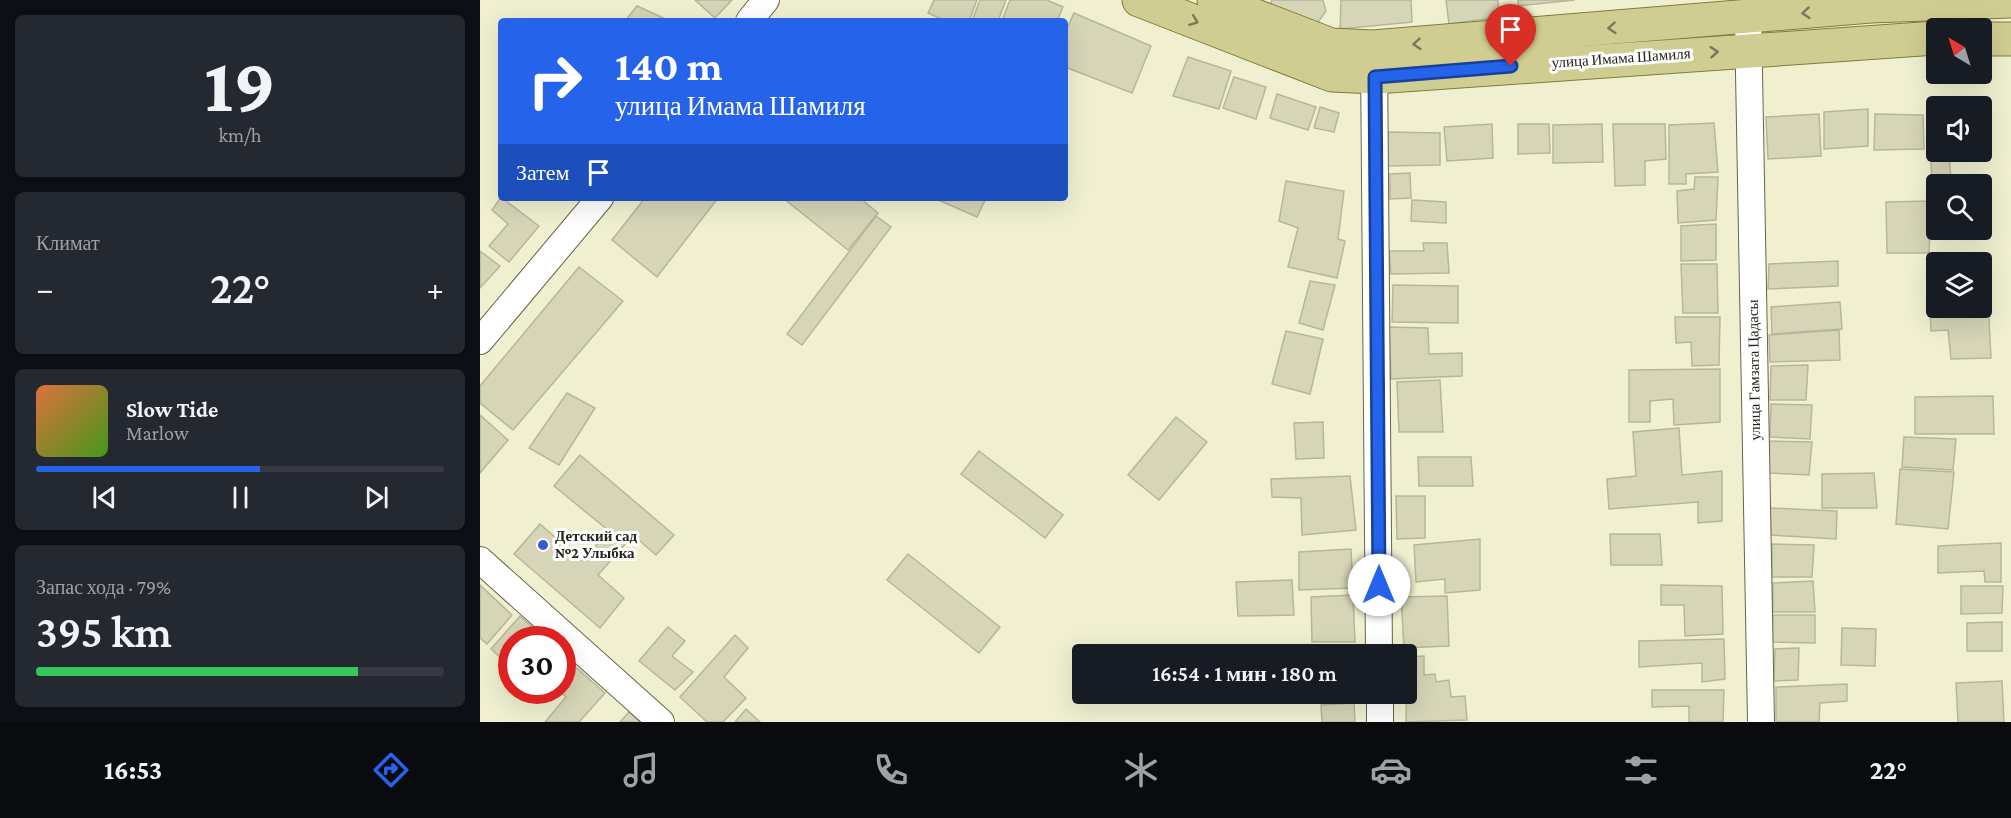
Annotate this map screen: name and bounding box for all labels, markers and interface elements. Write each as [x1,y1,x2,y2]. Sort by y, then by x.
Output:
pin [1485,4,1536,66]
one-way arrow [1801,6,1810,19]
icon: arrive [1494,13,1527,46]
one-way arrow [1188,14,1199,26]
north arrow [1926,18,1992,84]
map controls [1926,18,1992,318]
one-way arrow [1607,21,1616,34]
one-way arrow [1413,37,1422,50]
text: 19 [204,41,276,128]
icon: right [516,42,594,120]
text: 140 m [615,42,723,89]
street label: улица Имама Шамиля [1551,45,1691,71]
one-way arrow [1709,46,1718,59]
text: улица Имама Шамиля [615,91,866,121]
button: sound [1926,96,1992,162]
text: km/h [218,124,262,146]
icon: arrive [582,156,615,189]
text: Затем [516,160,570,185]
button: search [1926,174,1992,240]
text: Климат [36,232,100,254]
button: layers [1926,252,1992,318]
text: 22° [210,263,270,313]
text: − [36,270,53,307]
text: + [427,270,444,307]
street label: улица Гамзата Цадасы [1745,299,1763,441]
text: Slow Tide [126,397,218,422]
text: Marlow [126,422,189,444]
icon: previous [88,481,121,514]
icon: pause [224,481,257,514]
icon: next [360,481,393,514]
place label: Детский сад №2 Улыбка [555,528,638,561]
marker: Детский сад №2 Улыбка [536,538,550,552]
position arrow [1347,553,1411,617]
text: Запас хода · 79% [36,576,171,598]
text: 395 km [36,607,172,657]
speed limit sign: 30 [498,626,576,704]
text: 16:54 · 1 мин · 180 m [1152,661,1337,686]
icon: directions [370,749,412,791]
icon: music [620,749,662,791]
icon: phone [870,749,912,791]
icon: climate [1120,749,1162,791]
icon: car [1370,749,1412,791]
icon: filters [1620,749,1662,791]
text: 16:53 [104,755,162,785]
text: 22° [1870,755,1907,785]

